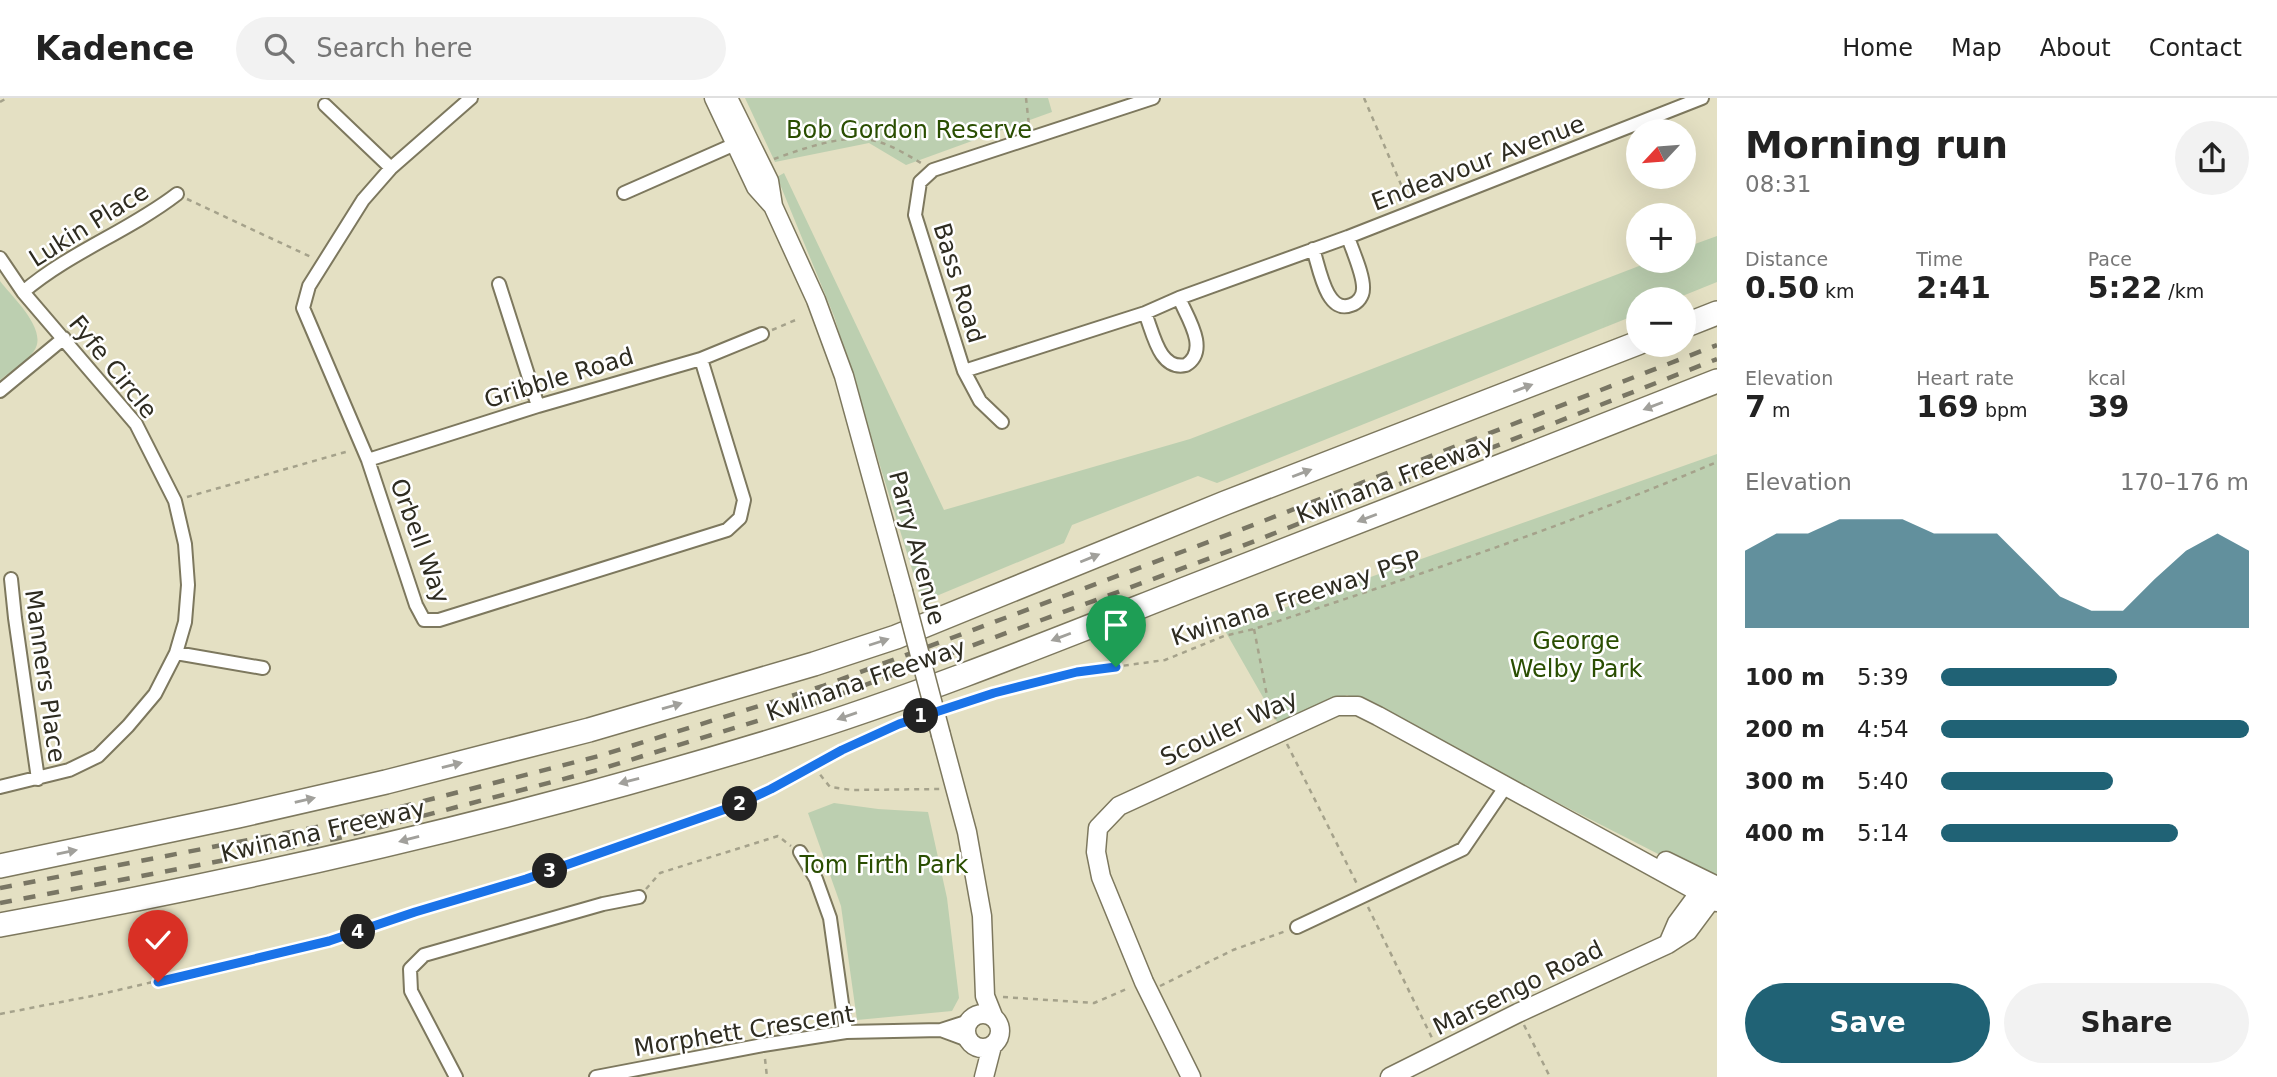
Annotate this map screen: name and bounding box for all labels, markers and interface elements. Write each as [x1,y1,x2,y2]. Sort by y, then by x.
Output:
search box [236,17,726,80]
text: Kadence [35,29,194,68]
icon: search [260,29,298,67]
text: Search here [316,33,472,63]
text: Home [1842,34,1913,62]
text: Map [1951,34,2002,62]
text: About [2040,34,2111,62]
text: Contact [2149,34,2242,62]
street label: Endeavour Avenue [1368,109,1588,217]
park label: Bob Gordon Reserve [786,116,1032,144]
north arrow [1626,119,1696,189]
map controls [1626,119,1696,357]
button: share [2175,121,2249,195]
text: Morning run [1745,123,2008,167]
text: 08:31 [1745,171,1811,197]
street label: Lukin Place [24,177,154,273]
button: + [1626,203,1696,273]
street label: Bass Road [927,220,991,346]
text: Distance [1745,248,1828,270]
text: Time [1916,248,1963,270]
text: Pace [2088,248,2132,270]
text: 0.50 [1745,270,1819,305]
text: 2:41 [1916,270,1991,305]
text: 5:22 [2088,270,2162,305]
text: km [1819,280,1855,302]
text: /km [2162,280,2204,302]
button: − [1626,287,1696,357]
street label: Fyfe Circle [63,310,163,424]
street label: Gribble Road [481,342,637,414]
text: Elevation [1745,367,1833,389]
text: Heart rate [1916,367,2014,389]
text: kcal [2088,367,2126,389]
one-way arrow [1512,382,1533,393]
text: 7 [1745,389,1766,424]
text: 169 [1916,389,1979,424]
text: 39 [2088,389,2129,424]
text: m [1766,399,1790,421]
text: bpm [1979,399,2028,421]
one-way arrow [1643,400,1664,411]
street label: Kwinana Freeway [1292,428,1498,530]
street label: Parry Avenue [883,468,951,628]
one-way arrow [1291,468,1312,479]
text: Elevation [1745,469,1852,495]
text: 170–176 m [2120,469,2249,495]
street label: Orbell Way [384,475,456,607]
one-way arrow [1357,513,1378,524]
street label: Kwinana Freeway PSP [1168,544,1424,652]
one-way arrow [1080,552,1101,563]
street label: Manners Place [19,588,71,764]
pin [1086,595,1146,667]
icon: arrive [1097,606,1135,644]
park label: George Welby Park [1510,627,1642,683]
one-way arrow [1050,632,1071,643]
street label: Kwinana Freeway [763,633,969,727]
one-way arrow [869,637,890,647]
text: 100 m [1745,664,1825,690]
text: 5:39 [1857,664,1909,690]
street label: Scouler Way [1156,684,1302,772]
pin: 1 [904,698,939,734]
one-way arrow [661,700,682,710]
text: 1 [914,704,927,726]
one-way arrow [836,711,857,722]
text: 200 m [1745,716,1825,742]
text: 4:54 [1857,716,1909,742]
one-way arrow [441,759,463,770]
text: 300 m [1745,768,1825,794]
text: 5:40 [1857,768,1909,794]
one-way arrow [618,777,639,787]
pin: 2 [722,786,758,822]
text: 2 [733,792,746,814]
street label: Kwinana Freeway [218,794,428,868]
one-way arrow [294,795,316,806]
text: 400 m [1745,820,1825,846]
text: 5:14 [1857,820,1909,846]
one-way arrow [398,834,420,845]
one-way arrow [56,846,78,857]
park label: Tom Firth Park [799,851,969,879]
pin: 3 [532,854,568,888]
text: 3 [543,859,556,881]
pin [128,910,188,982]
pin: 4 [340,914,376,950]
text: 4 [351,920,364,942]
icon: check [139,921,177,959]
street label: Marsengo Road [1428,935,1608,1041]
button: Save [1745,983,1990,1063]
button: Share [2004,983,2249,1063]
street label: Morphett Crescent [632,1000,856,1062]

